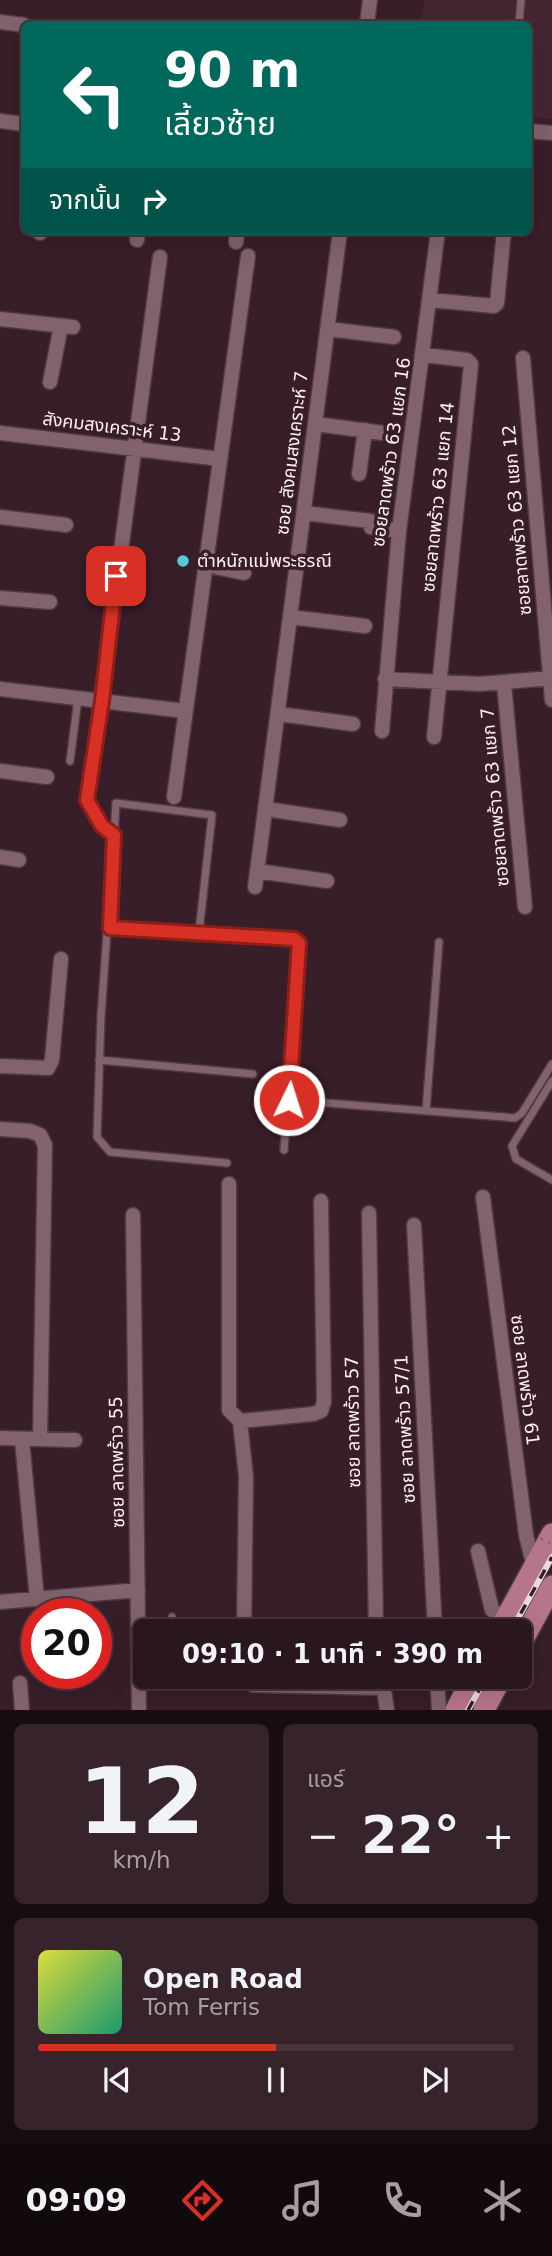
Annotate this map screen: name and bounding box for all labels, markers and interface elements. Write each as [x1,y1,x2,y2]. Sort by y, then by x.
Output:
text: 90 m [164,42,300,99]
icon: left [49,49,140,140]
text: เลี้ยวซ้าย [164,105,276,143]
icon: right [135,182,173,220]
text: จากนั้น [49,185,121,215]
street label: ซอยลาดพร้าว 63 แยก 16 [367,356,414,548]
street label: ซอย สังคมสงเคราะห์ 7 [271,370,312,536]
street label: ซอยลาดพร้าว 63 แยก 14 [417,401,458,593]
street label: สังคมสงเคราะห์ 13 [42,408,183,445]
street label: ซอยลาดพร้าว 63 แยก 12 [498,424,535,616]
pin [86,546,146,606]
place label: ตำหนักแม่พระธรณี [197,550,332,571]
marker: ตำหนักแม่พระธรณี [175,553,191,569]
icon: arrive [97,557,135,595]
street label: ซอยลาดพร้าว 63 แยก 7 [476,707,513,888]
position arrow [252,1063,326,1137]
street label: ซอย ลาดพร้าว 61 [507,1313,544,1446]
street label: ซอย ลาดพร้าว 57/1 [390,1354,419,1504]
street label: ซอย ลาดพร้าว 57 [341,1356,364,1488]
street label: ซอย ลาดพร้าว 55 [105,1396,128,1528]
speed limit sign: 20 [21,1598,112,1689]
text: 09:10 · 1 นาที · 390 m [182,1639,483,1669]
text: 12 [78,1749,205,1854]
text: แอร์ [307,1766,344,1792]
text: 22° [361,1805,460,1865]
text: − [307,1814,339,1858]
text: + [482,1814,514,1858]
text: km/h [112,1847,171,1873]
text: Open Road [143,1964,303,1994]
text: Tom Ferris [143,1994,260,2020]
icon: previous [98,2061,136,2099]
icon: pause [257,2061,295,2099]
icon: next [416,2061,454,2099]
icon: directions [178,2176,227,2225]
icon: music [278,2176,327,2225]
icon: phone [378,2176,427,2225]
icon: climate [478,2176,527,2225]
text: 09:09 [25,2181,127,2219]

